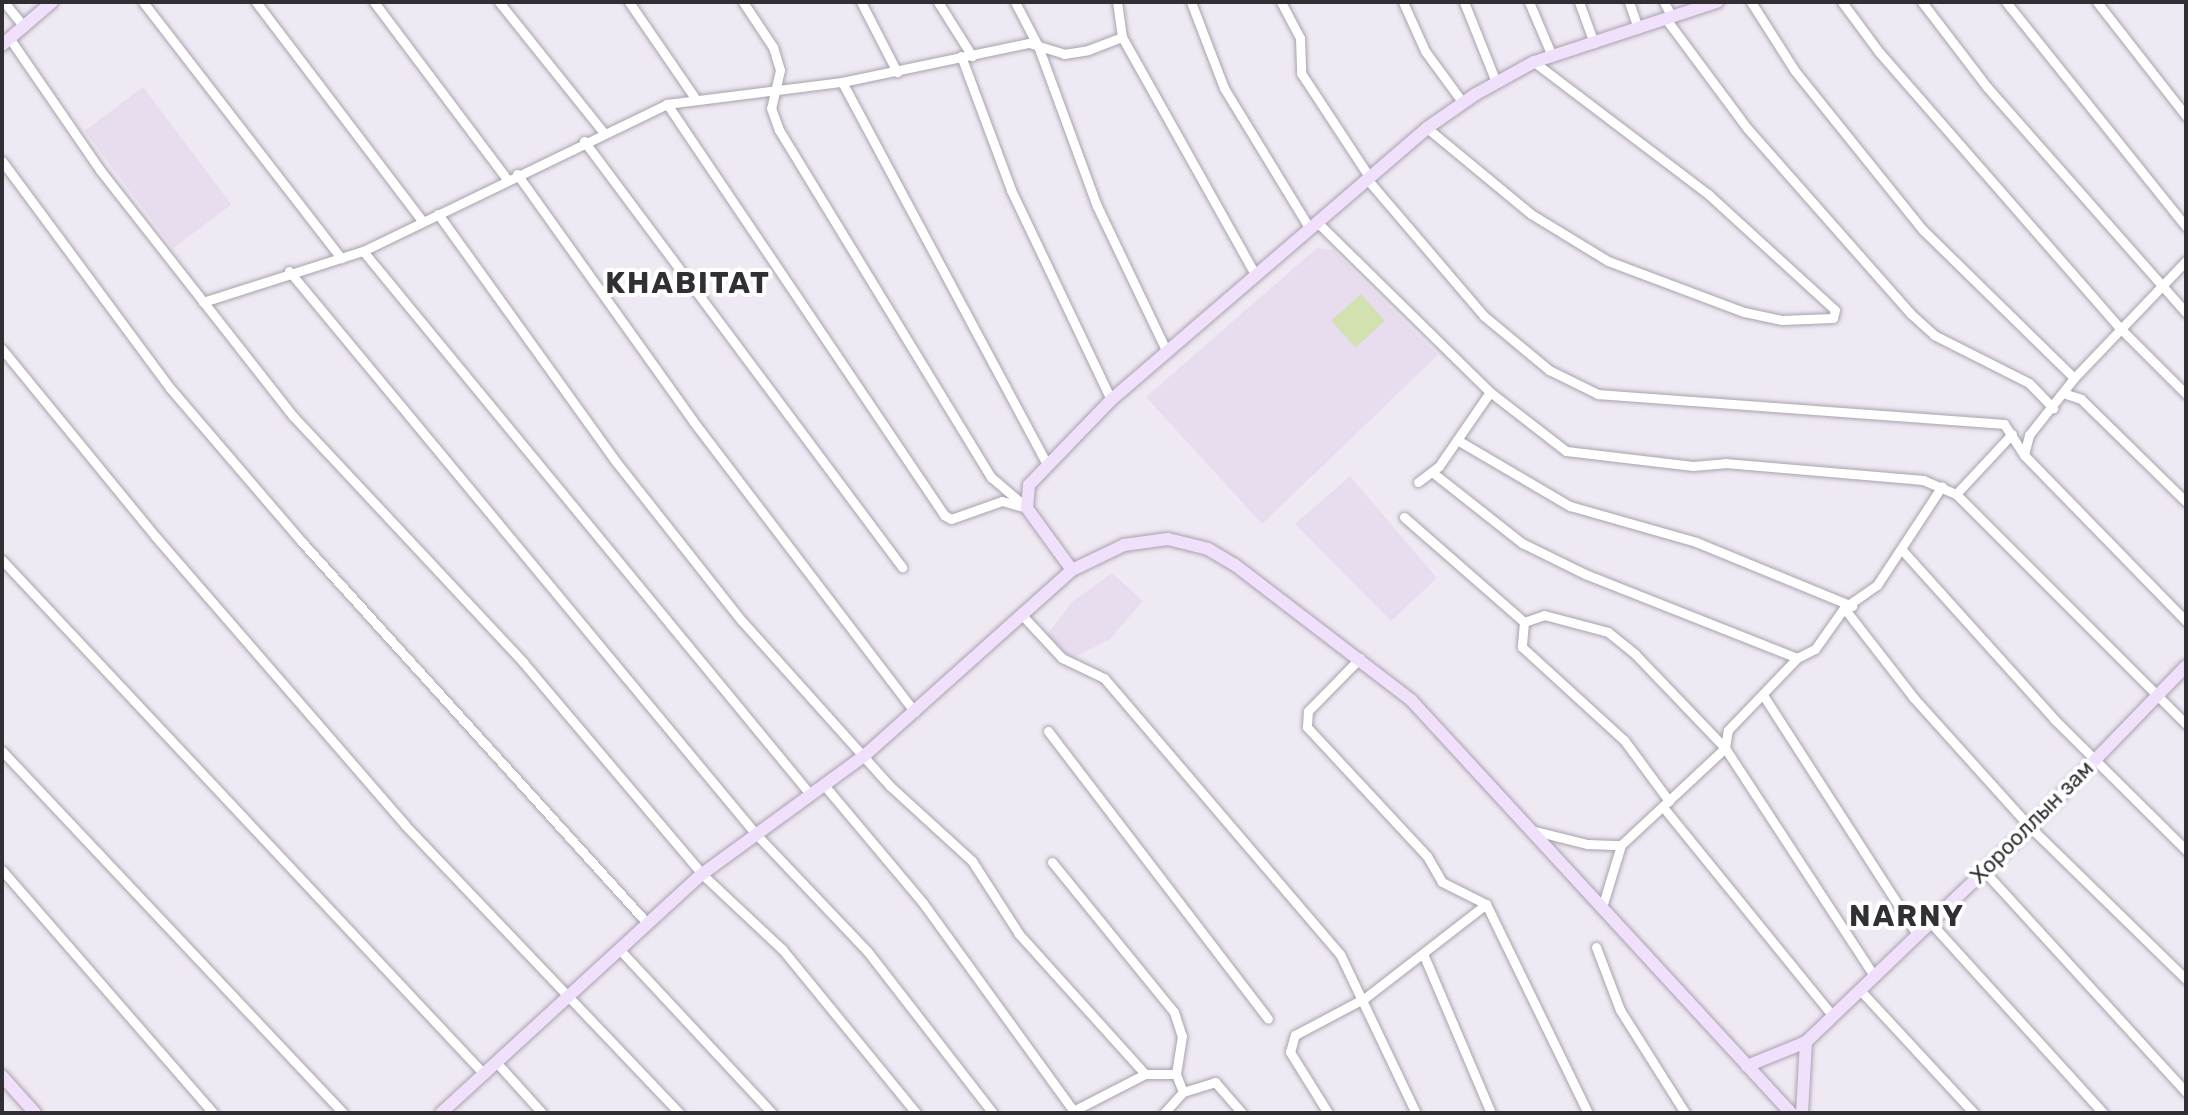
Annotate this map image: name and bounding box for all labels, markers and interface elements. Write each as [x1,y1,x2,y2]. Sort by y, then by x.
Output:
district label: KHABITAT [605,265,771,301]
street label: Хорооллын зам [1965,755,2099,889]
district label: NARNY [1849,898,1965,934]

